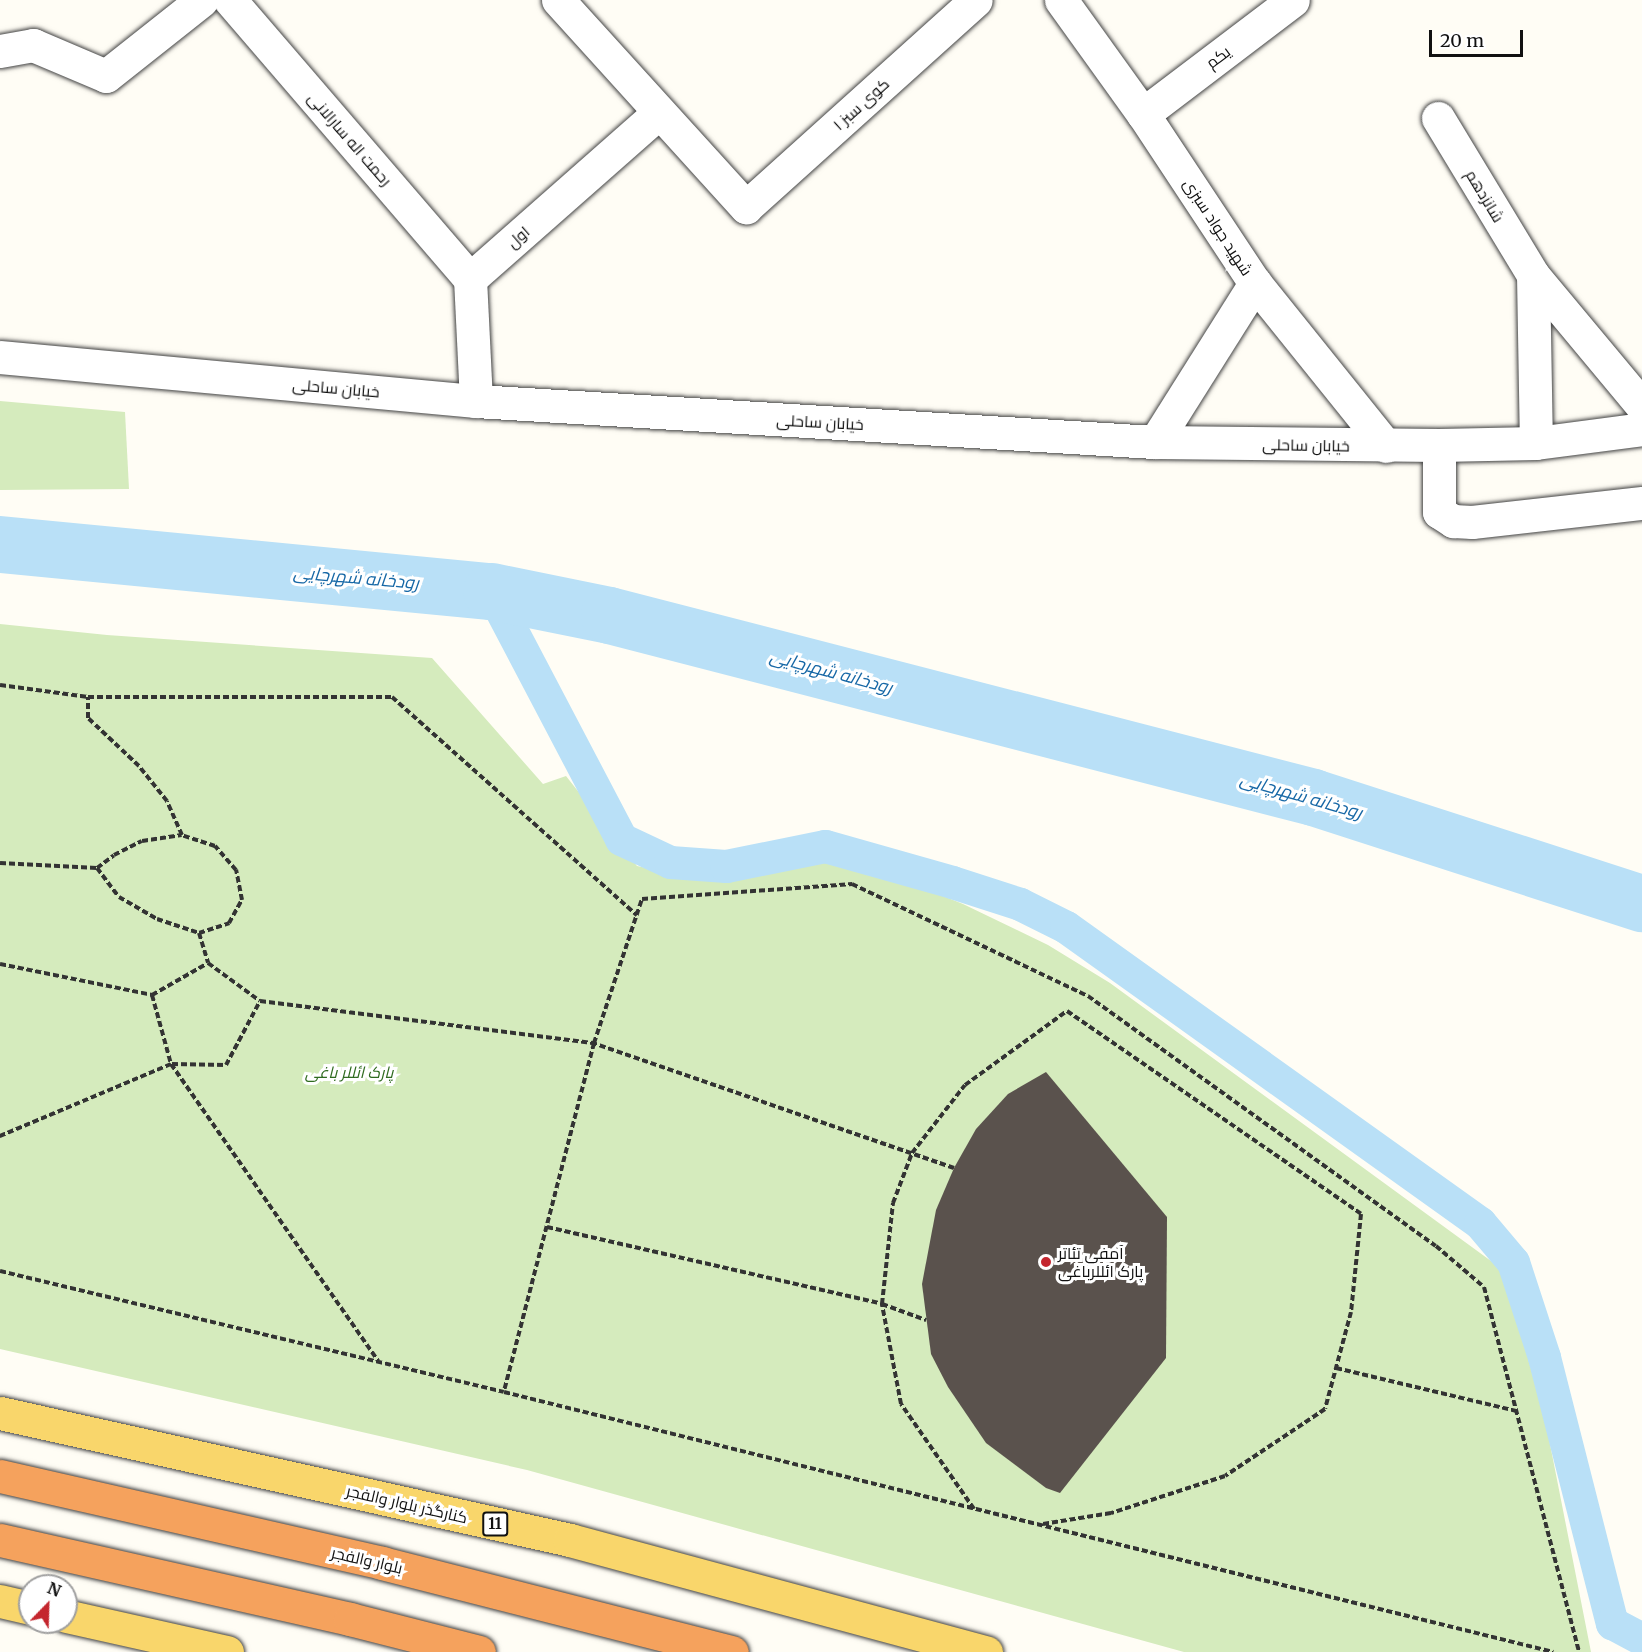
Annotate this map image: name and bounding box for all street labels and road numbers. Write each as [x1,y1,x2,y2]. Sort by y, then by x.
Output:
street label: یکم [1202,42,1234,72]
street label: کوی سبز ۱ [829,74,893,134]
street label: رحمت اله سارالانی [304,88,396,190]
street label: شانزدهم [1462,166,1508,226]
street label: شهید جواد سبزی [1179,175,1257,279]
street label: اول [503,222,533,252]
street label: خیابان ساحلی [292,375,380,401]
street label: خیابان ساحلی [776,410,864,434]
street label: خیابان ساحلی [1262,435,1350,455]
street label: کنارگذر بلوار والفجر [345,1481,469,1527]
road number: 11 [482,1512,508,1536]
street label: بلوار والفجر [329,1542,405,1578]

